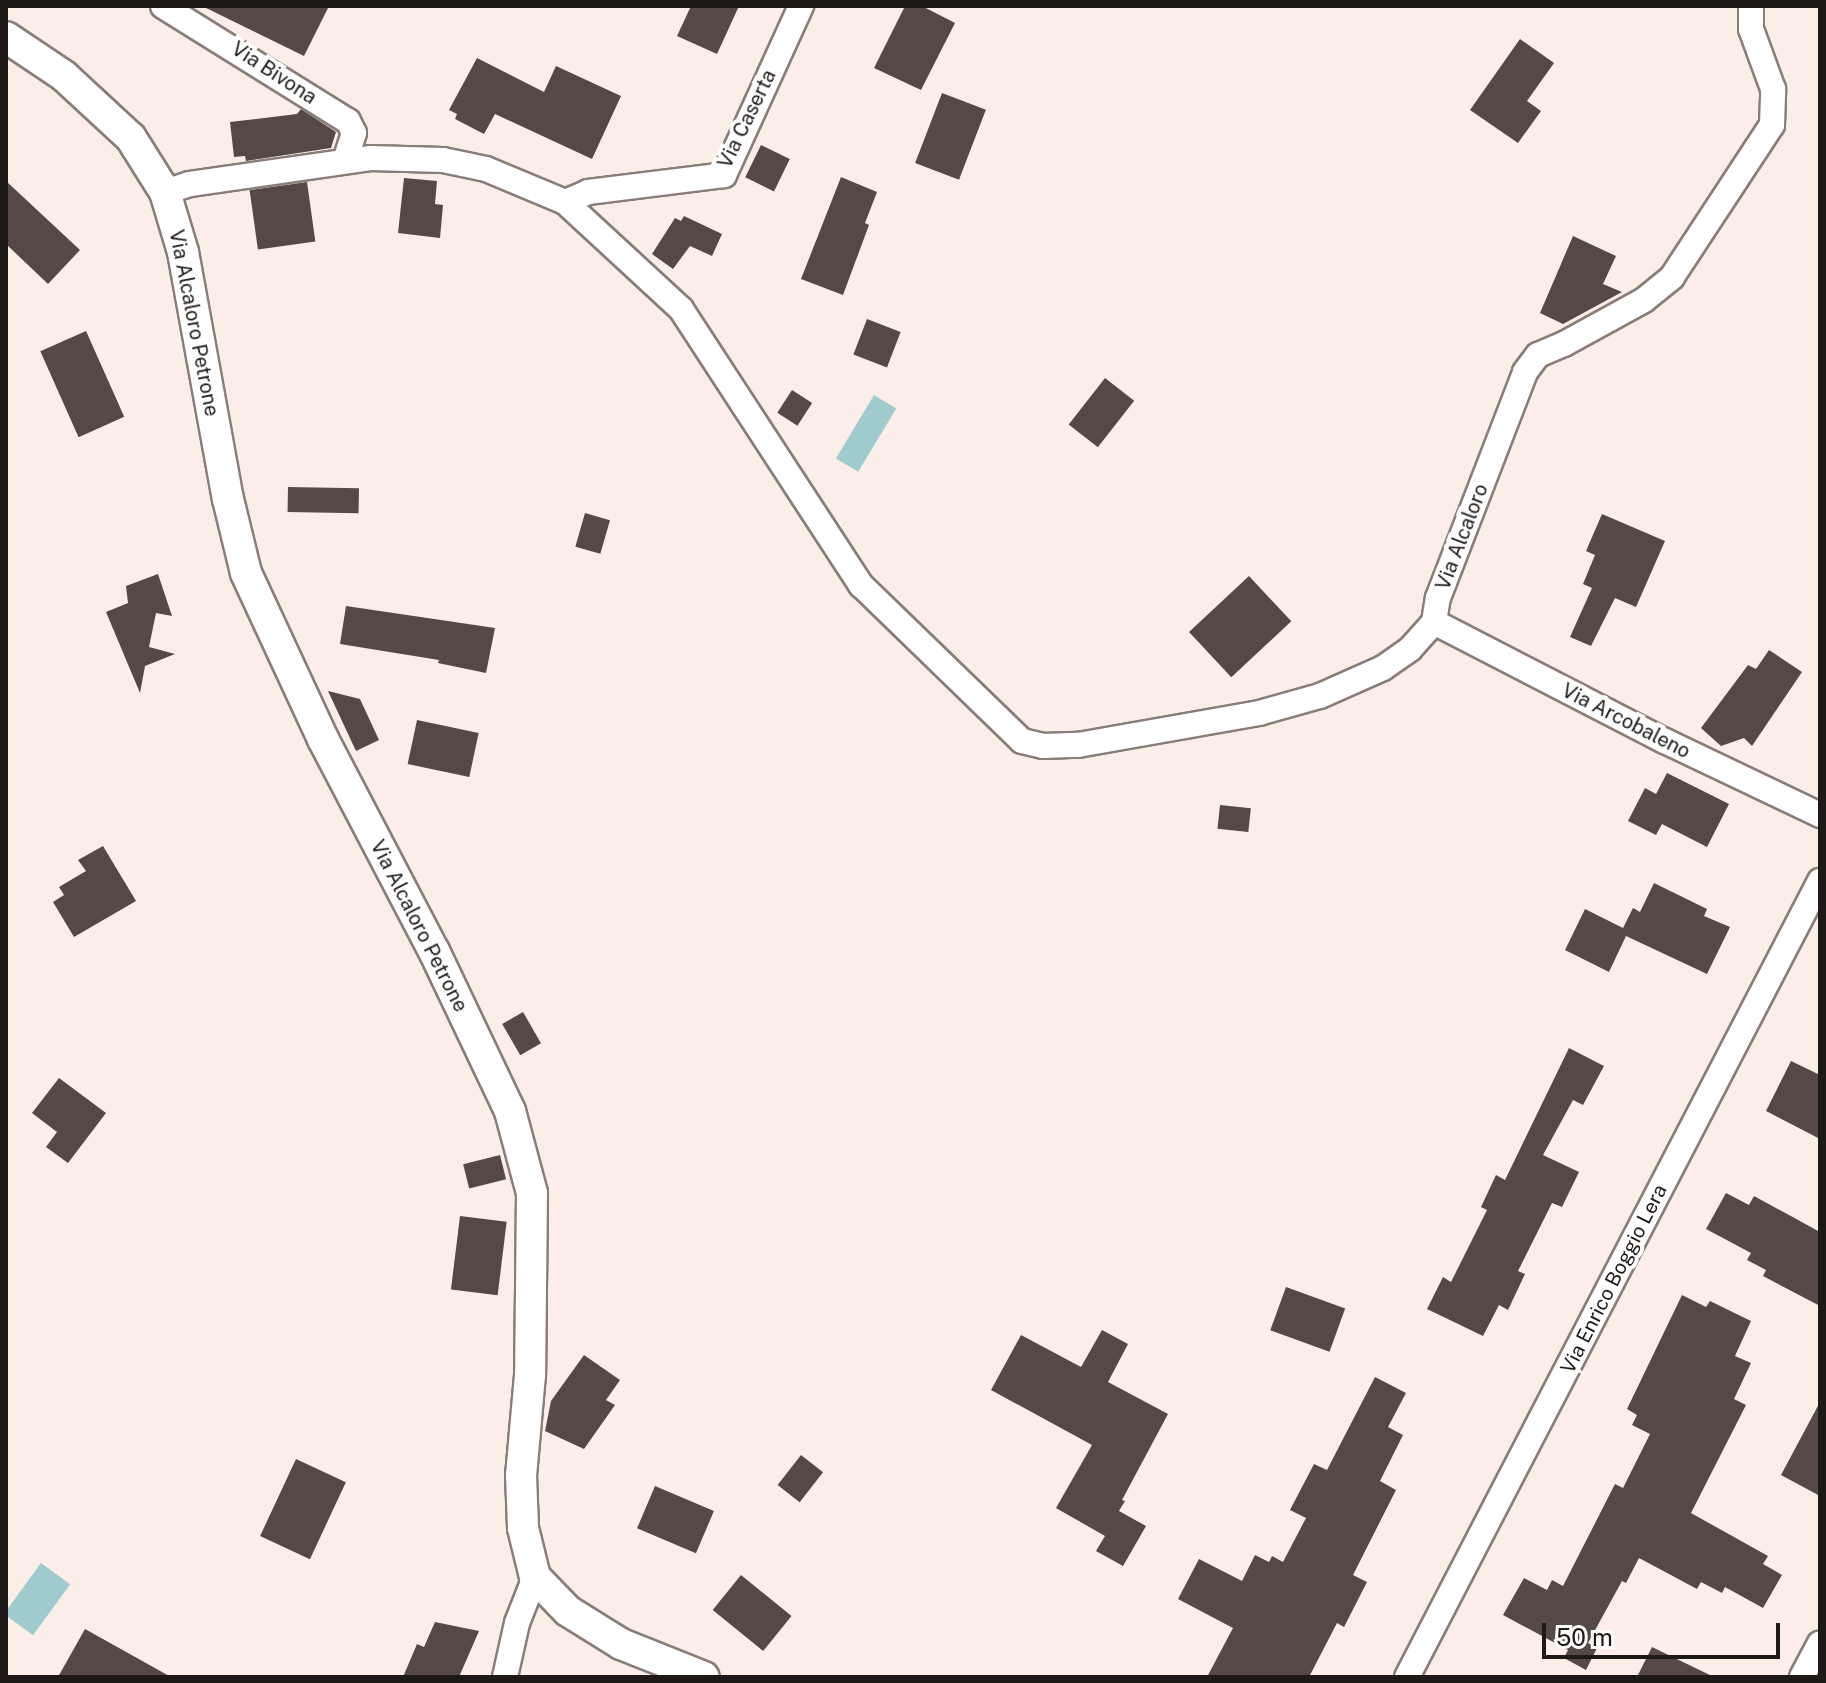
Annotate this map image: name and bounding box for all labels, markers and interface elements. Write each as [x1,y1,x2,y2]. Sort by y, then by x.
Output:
street label: Via Bivona [227,37,321,109]
street label: Via Caserta [713,66,781,172]
street label: Via Alcaloro Petrone [164,228,224,418]
street label: Via Alcaloro [1431,481,1493,593]
street label: Via Arcobaleno [1558,678,1694,764]
street label: Via Alcaloro Petrone [365,836,473,1016]
street label: Via Enrico Boggio Lera [1556,1180,1672,1378]
scale bar [1546,1607,1784,1657]
text: 50 m [1556,1623,1613,1651]

